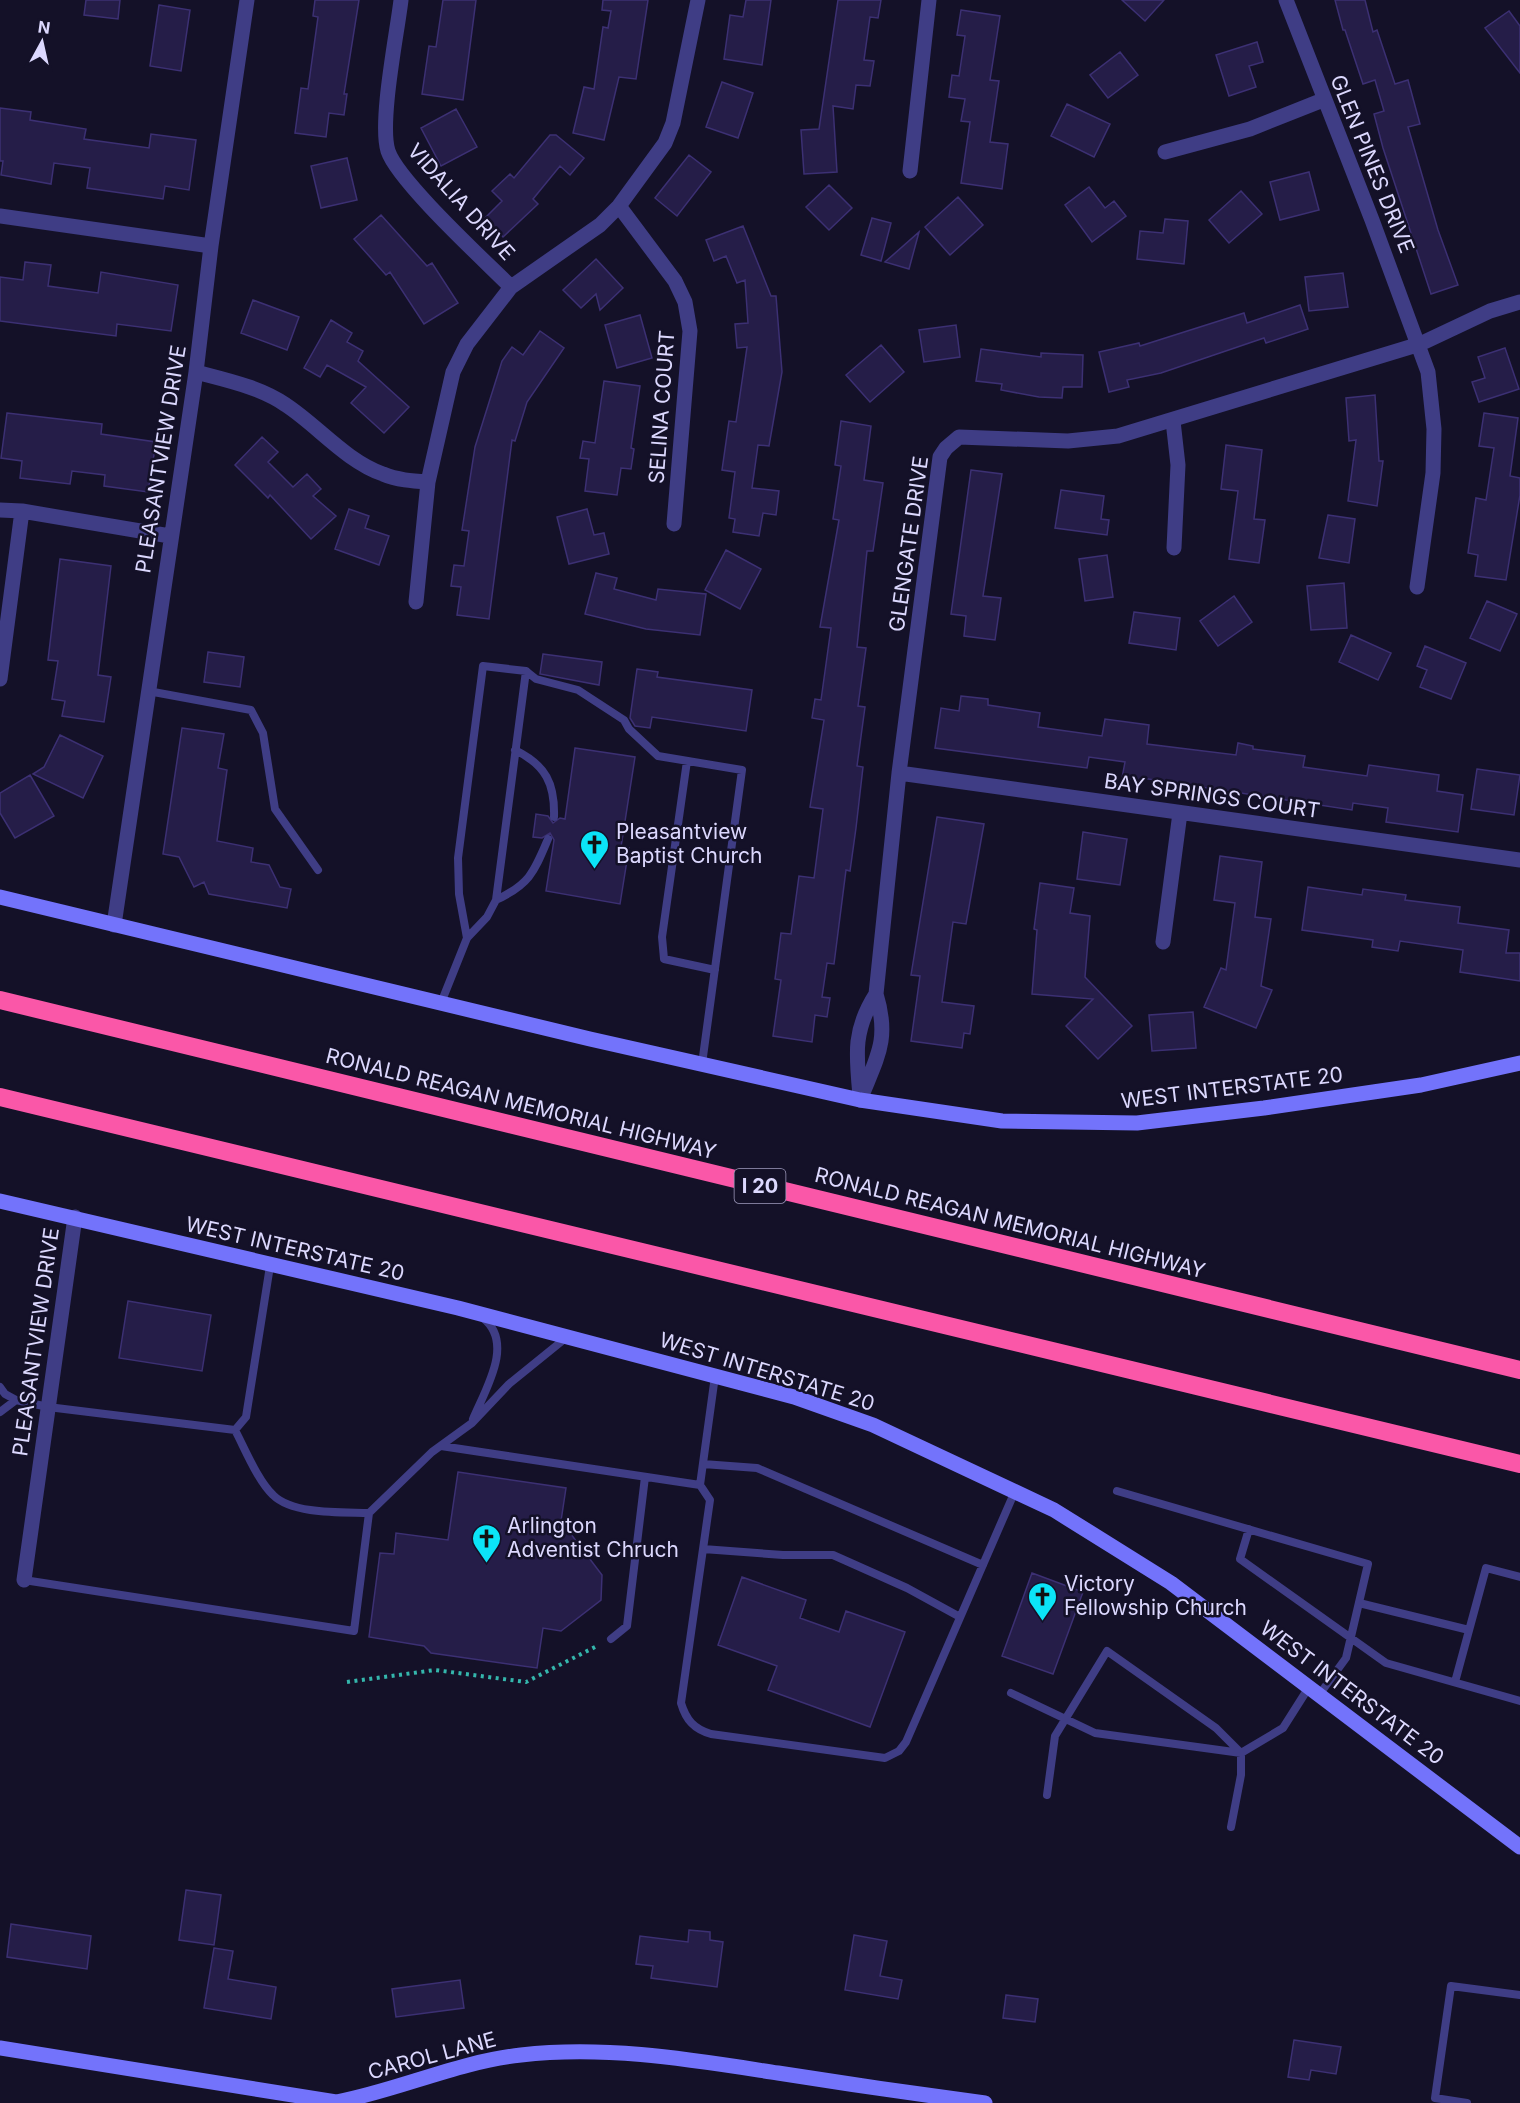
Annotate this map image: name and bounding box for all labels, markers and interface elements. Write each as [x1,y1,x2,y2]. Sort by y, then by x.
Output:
north arrow [12,12,72,72]
text: N [37,16,52,38]
street label: GLEN PINES DRIVE [1325,71,1420,257]
street label: VIDALIA DRIVE [402,138,520,265]
street label: SELINA COURT [644,329,679,485]
street label: PLEASANTVIEW DRIVE [130,343,191,575]
street label: GLENGATE DRIVE [884,454,933,634]
street label: BAY SPRINGS COURT [1102,768,1322,823]
place label: Pleasantview Baptist Church [616,819,762,868]
church icon: Pleasantview Baptist Church [579,828,611,870]
street label: RONALD REAGAN MEMORIAL HIGHWAY [323,1043,719,1164]
street label: WEST INTERSTATE 20 [1119,1061,1344,1114]
street label: RONALD REAGAN MEMORIAL HIGHWAY [812,1162,1208,1283]
road number: I 20 [734,1169,786,1203]
street label: WEST INTERSTATE 20 [183,1211,407,1286]
street label: PLEASANTVIEW DRIVE [7,1226,64,1458]
street label: WEST INTERSTATE 20 [657,1327,878,1416]
place label: Arlington Adventist Chruch [507,1513,679,1562]
church icon: Arlington Adventist Chruch [470,1522,502,1564]
place label: Victory Fellowship Church [1064,1571,1247,1620]
church icon: Victory Fellowship Church [1027,1580,1059,1622]
street label: WEST INTERSTATE 20 [1256,1615,1449,1770]
street label: CAROL LANE [365,2026,499,2085]

